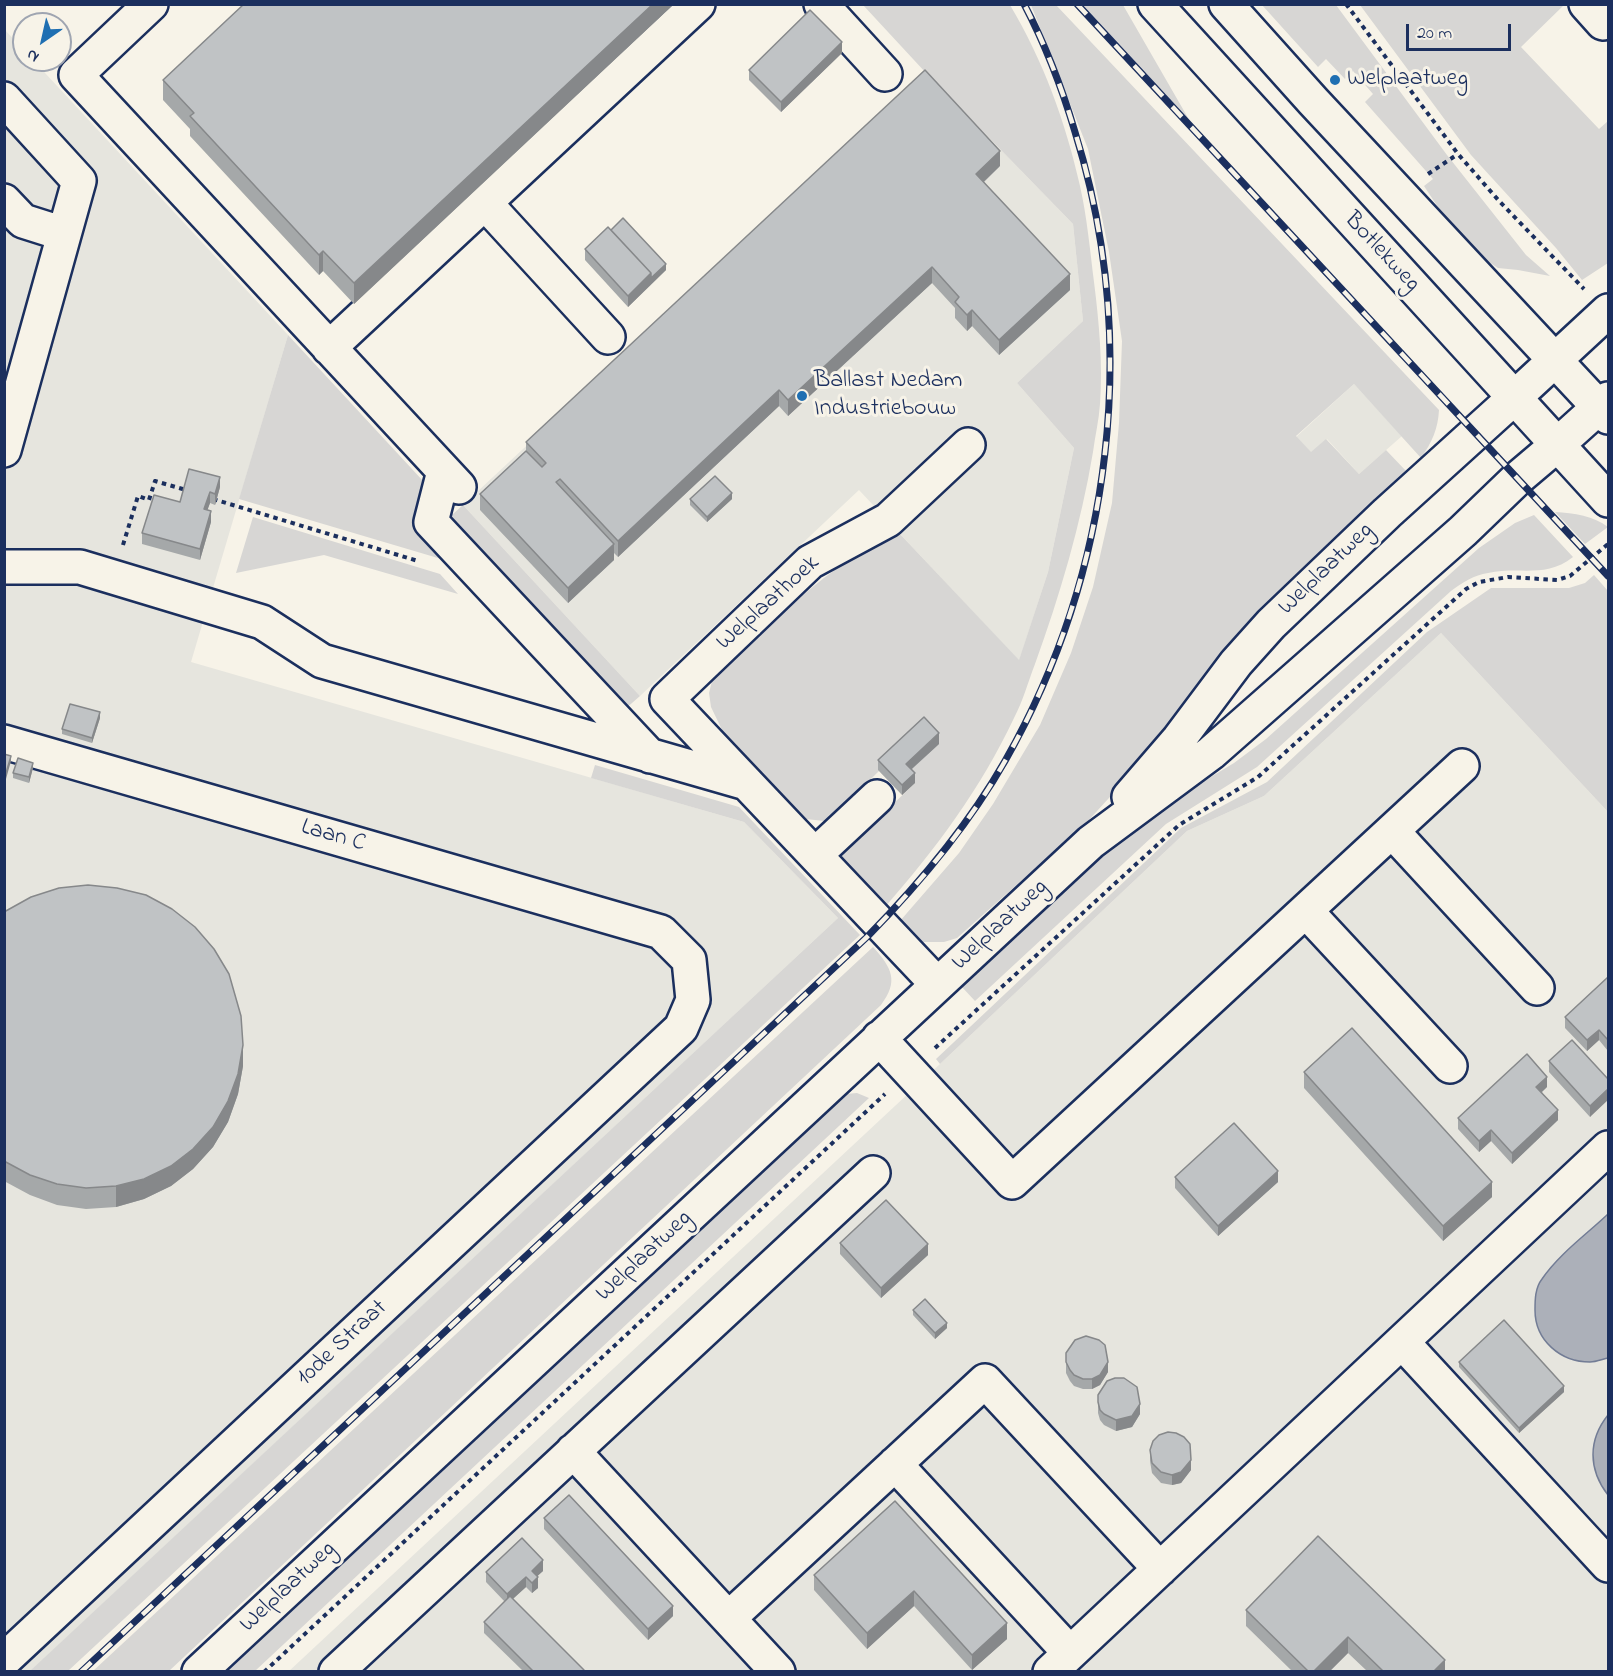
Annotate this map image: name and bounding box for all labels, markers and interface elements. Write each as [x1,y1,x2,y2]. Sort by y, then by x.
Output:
north arrow [12,12,72,72]
scale bar [1409,12,1514,50]
text: 20 m [1417,21,1452,47]
text: N [22,42,44,68]
place label: Welplaatweg [1347,66,1468,94]
marker: Welplaatweg [1328,73,1342,87]
street label: Botlekweg [1337,207,1425,299]
place label: Ballast Nedam Industriebouw [814,368,962,424]
marker: Ballast Nedam Industriebouw [795,389,809,403]
street label: Welplaatweg [1273,518,1381,622]
street label: Welplaathoek [711,550,827,658]
street label: Laan C [297,814,369,860]
street label: Welplaatweg [947,874,1055,978]
street label: Welplaatweg [591,1205,699,1309]
street label: 10de Straat [292,1295,394,1393]
street label: Welplaatweg [235,1536,343,1640]

